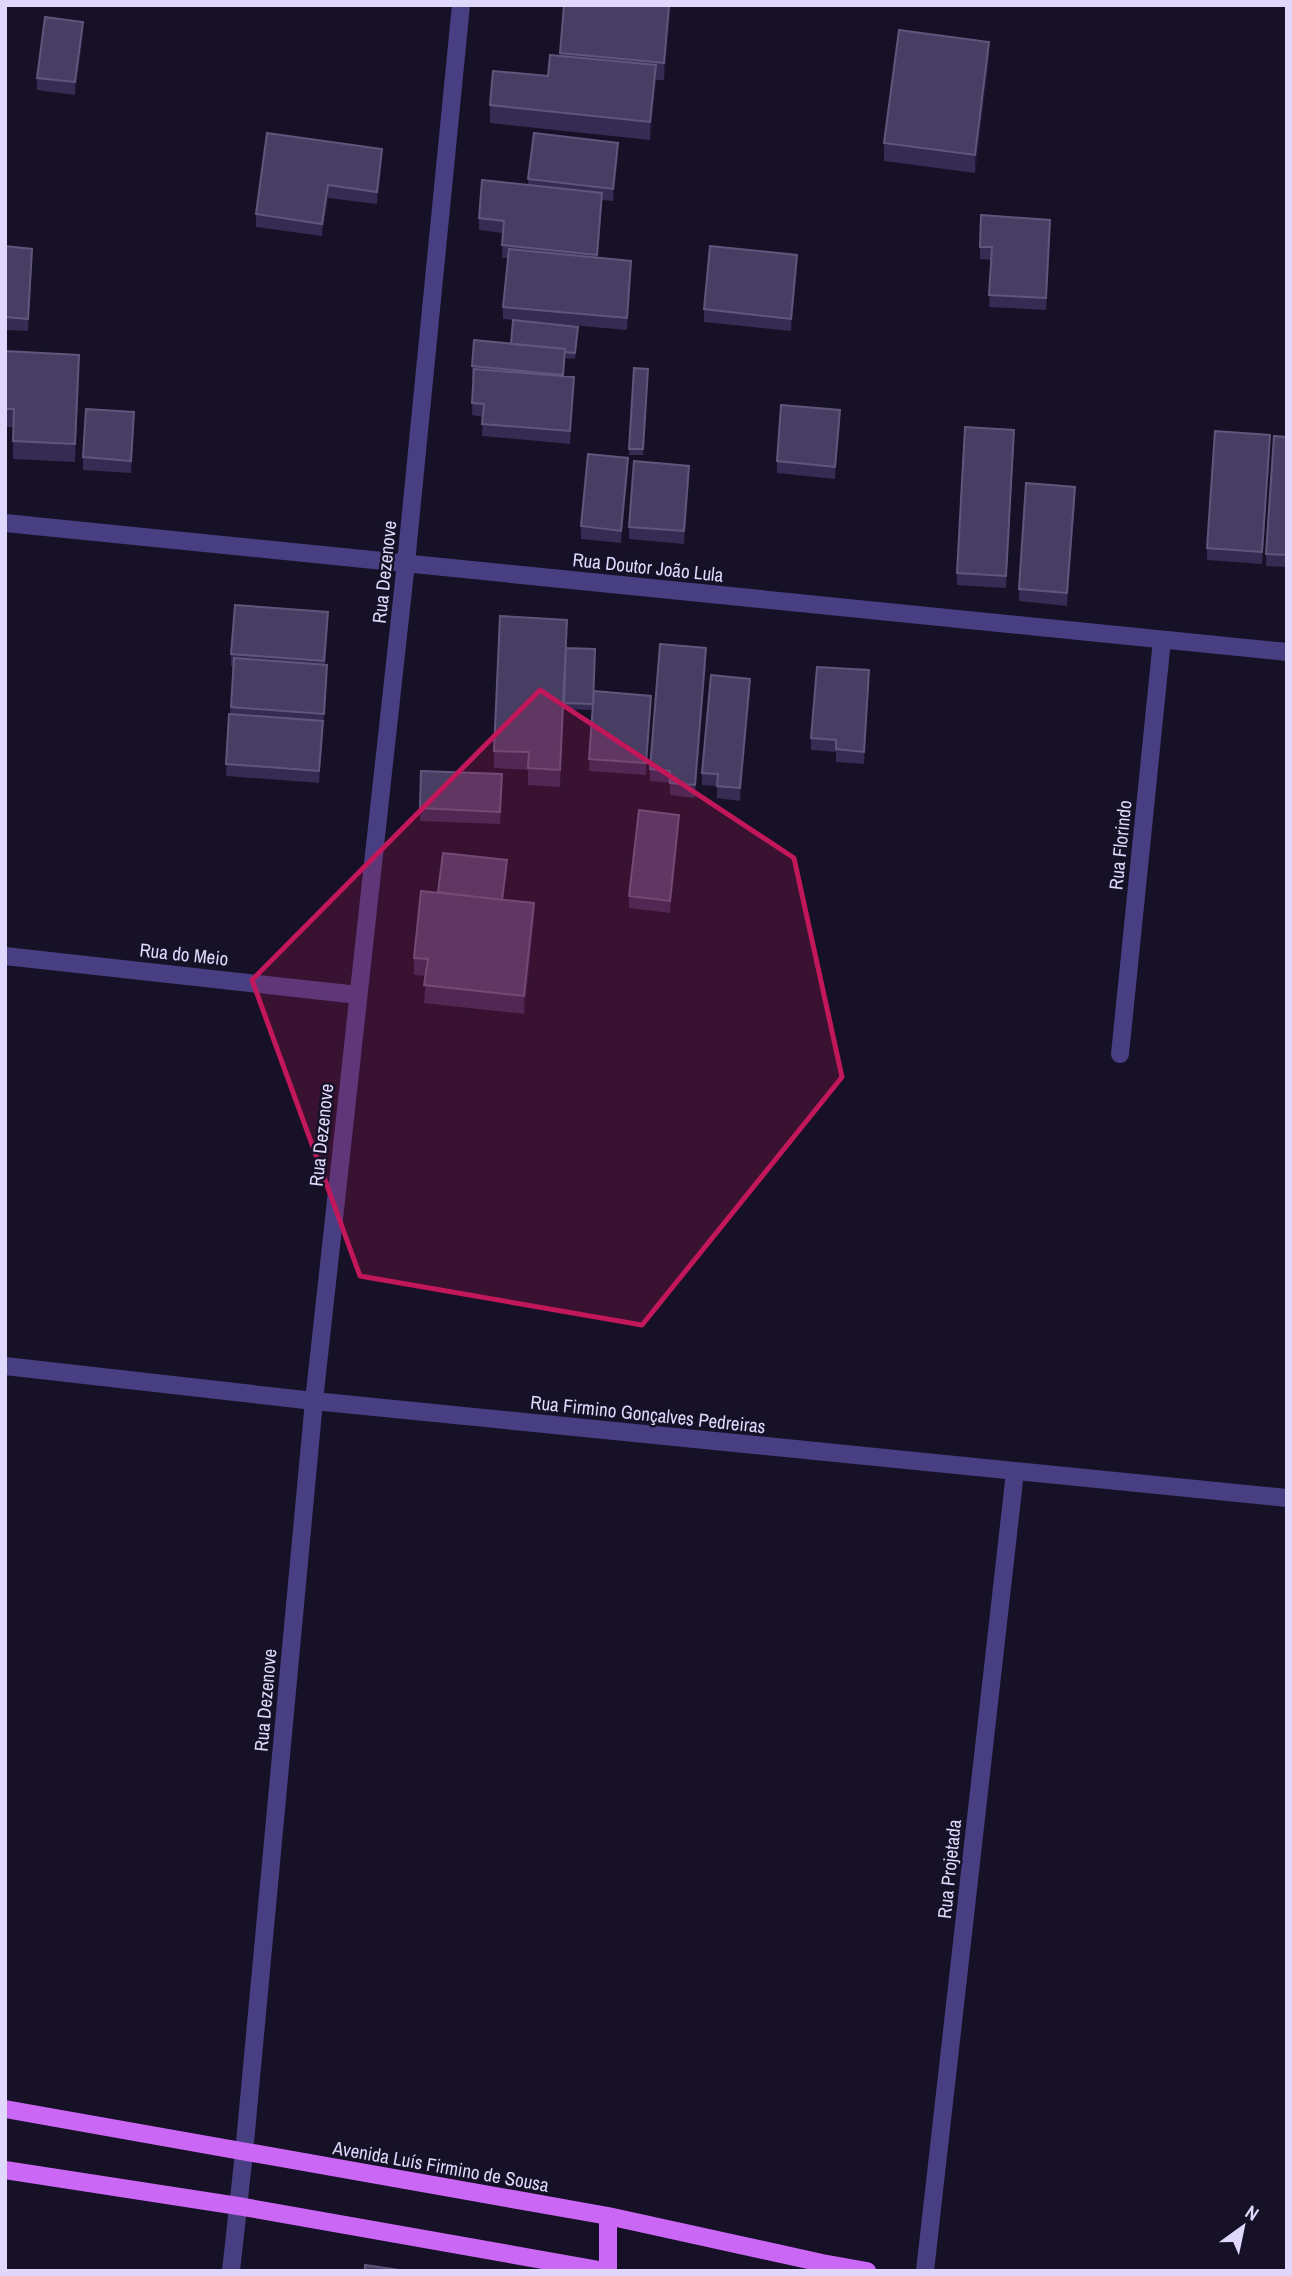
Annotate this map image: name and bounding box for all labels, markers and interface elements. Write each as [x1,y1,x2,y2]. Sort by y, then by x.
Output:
street label: Rua Dezenove [366,519,402,625]
street label: Rua Doutor João Lula [571,546,725,588]
street label: Rua Florindo [1102,799,1138,891]
street label: Rua do Meio [138,936,230,972]
street label: Rua Dezenove [303,1082,339,1188]
street label: Rua Firmino Gonçalves Pedreiras [529,1389,767,1439]
street label: Rua Dezenove [248,1648,282,1752]
street label: Rua Projetada [931,1818,967,1920]
street label: Avenida Luís Firmino de Sousa [330,2134,551,2198]
north arrow [1208,2192,1278,2262]
text: N [1240,2199,1264,2227]

